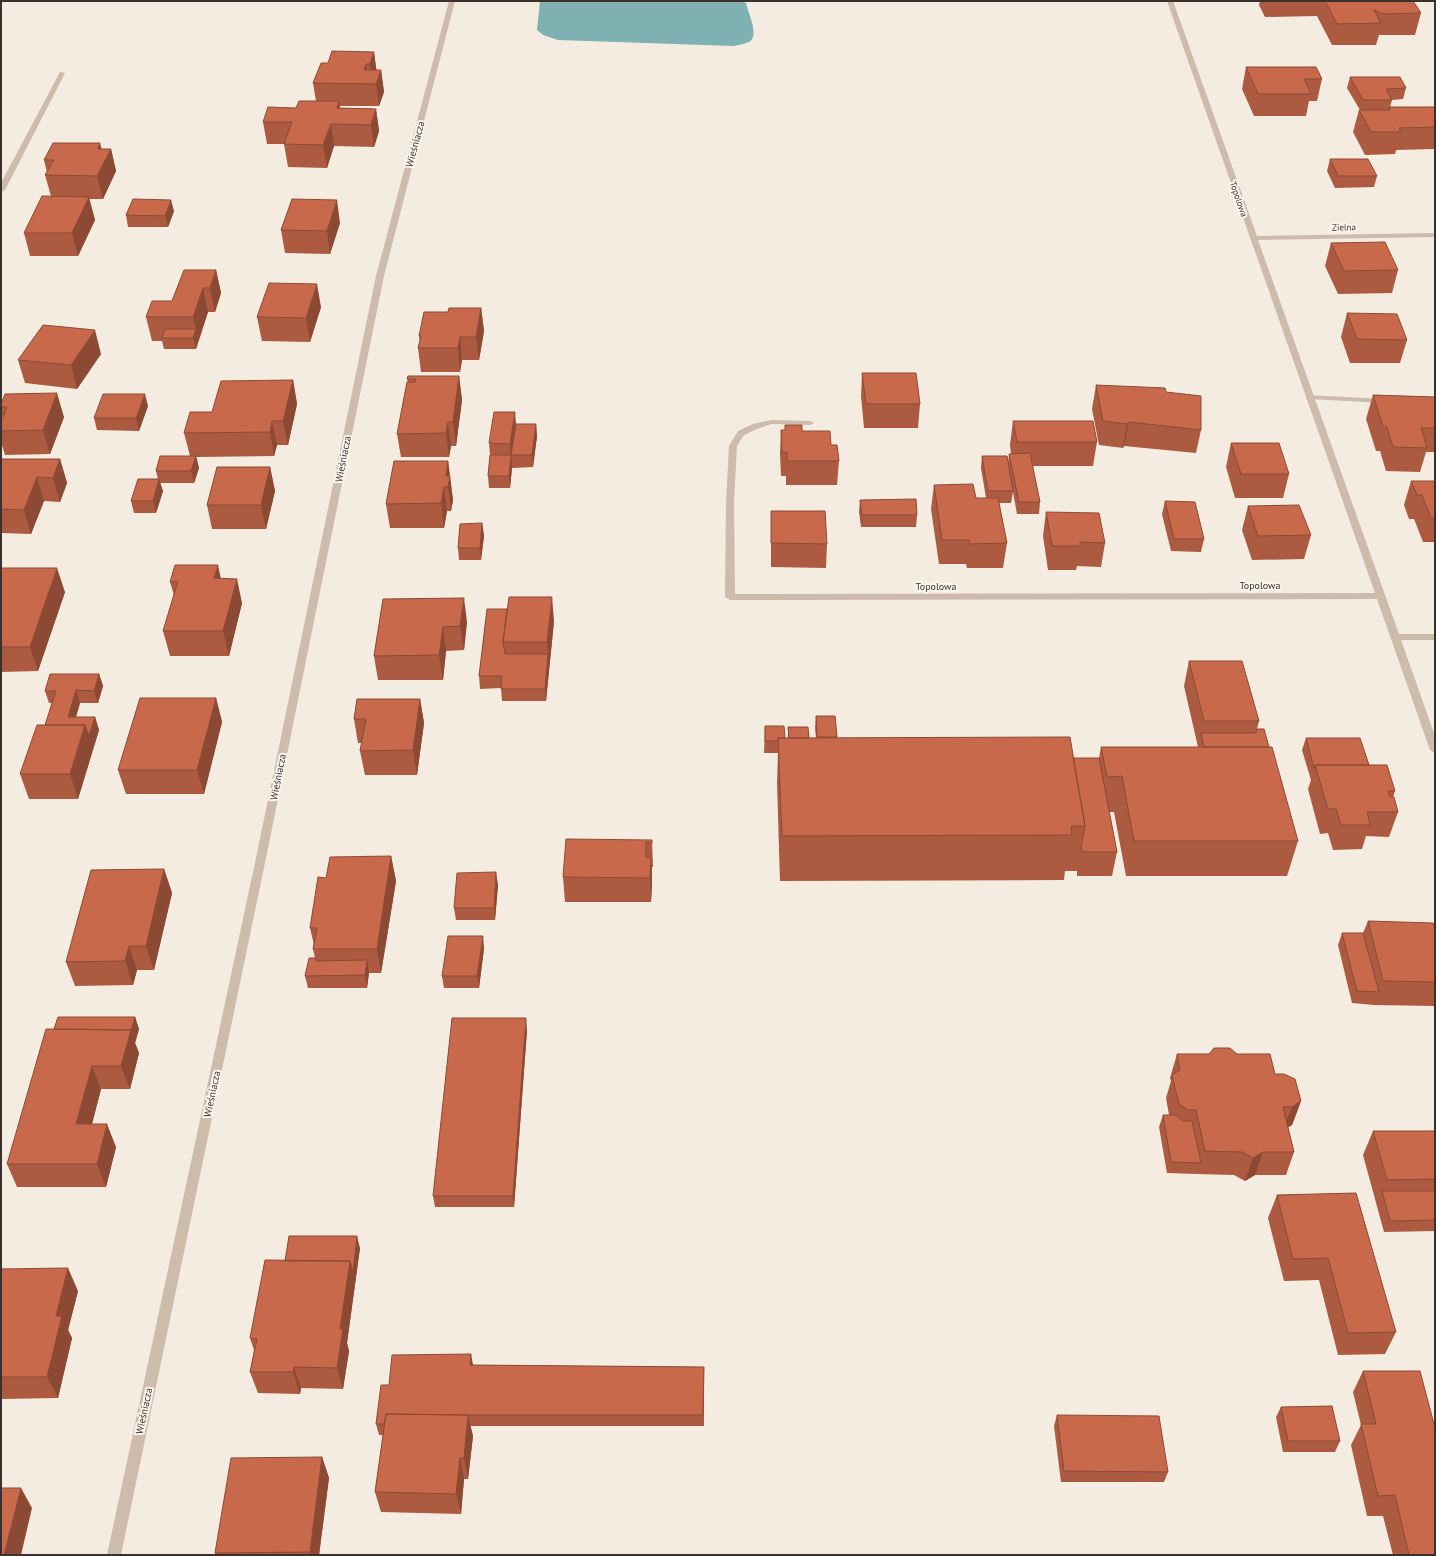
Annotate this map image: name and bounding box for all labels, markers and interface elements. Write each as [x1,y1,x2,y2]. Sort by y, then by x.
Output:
street label: Wieśniacza [403,120,427,168]
street label: Topolowa [1228,180,1250,218]
street label: Zielna [1332,221,1356,233]
street label: Wieśniacza [332,435,354,483]
street label: Topolowa [1240,579,1280,592]
street label: Topolowa [916,580,956,593]
street label: Wieśniacza [267,753,289,801]
street label: Wieśniacza [201,1070,223,1118]
street label: Wieśniacza [133,1387,155,1435]

